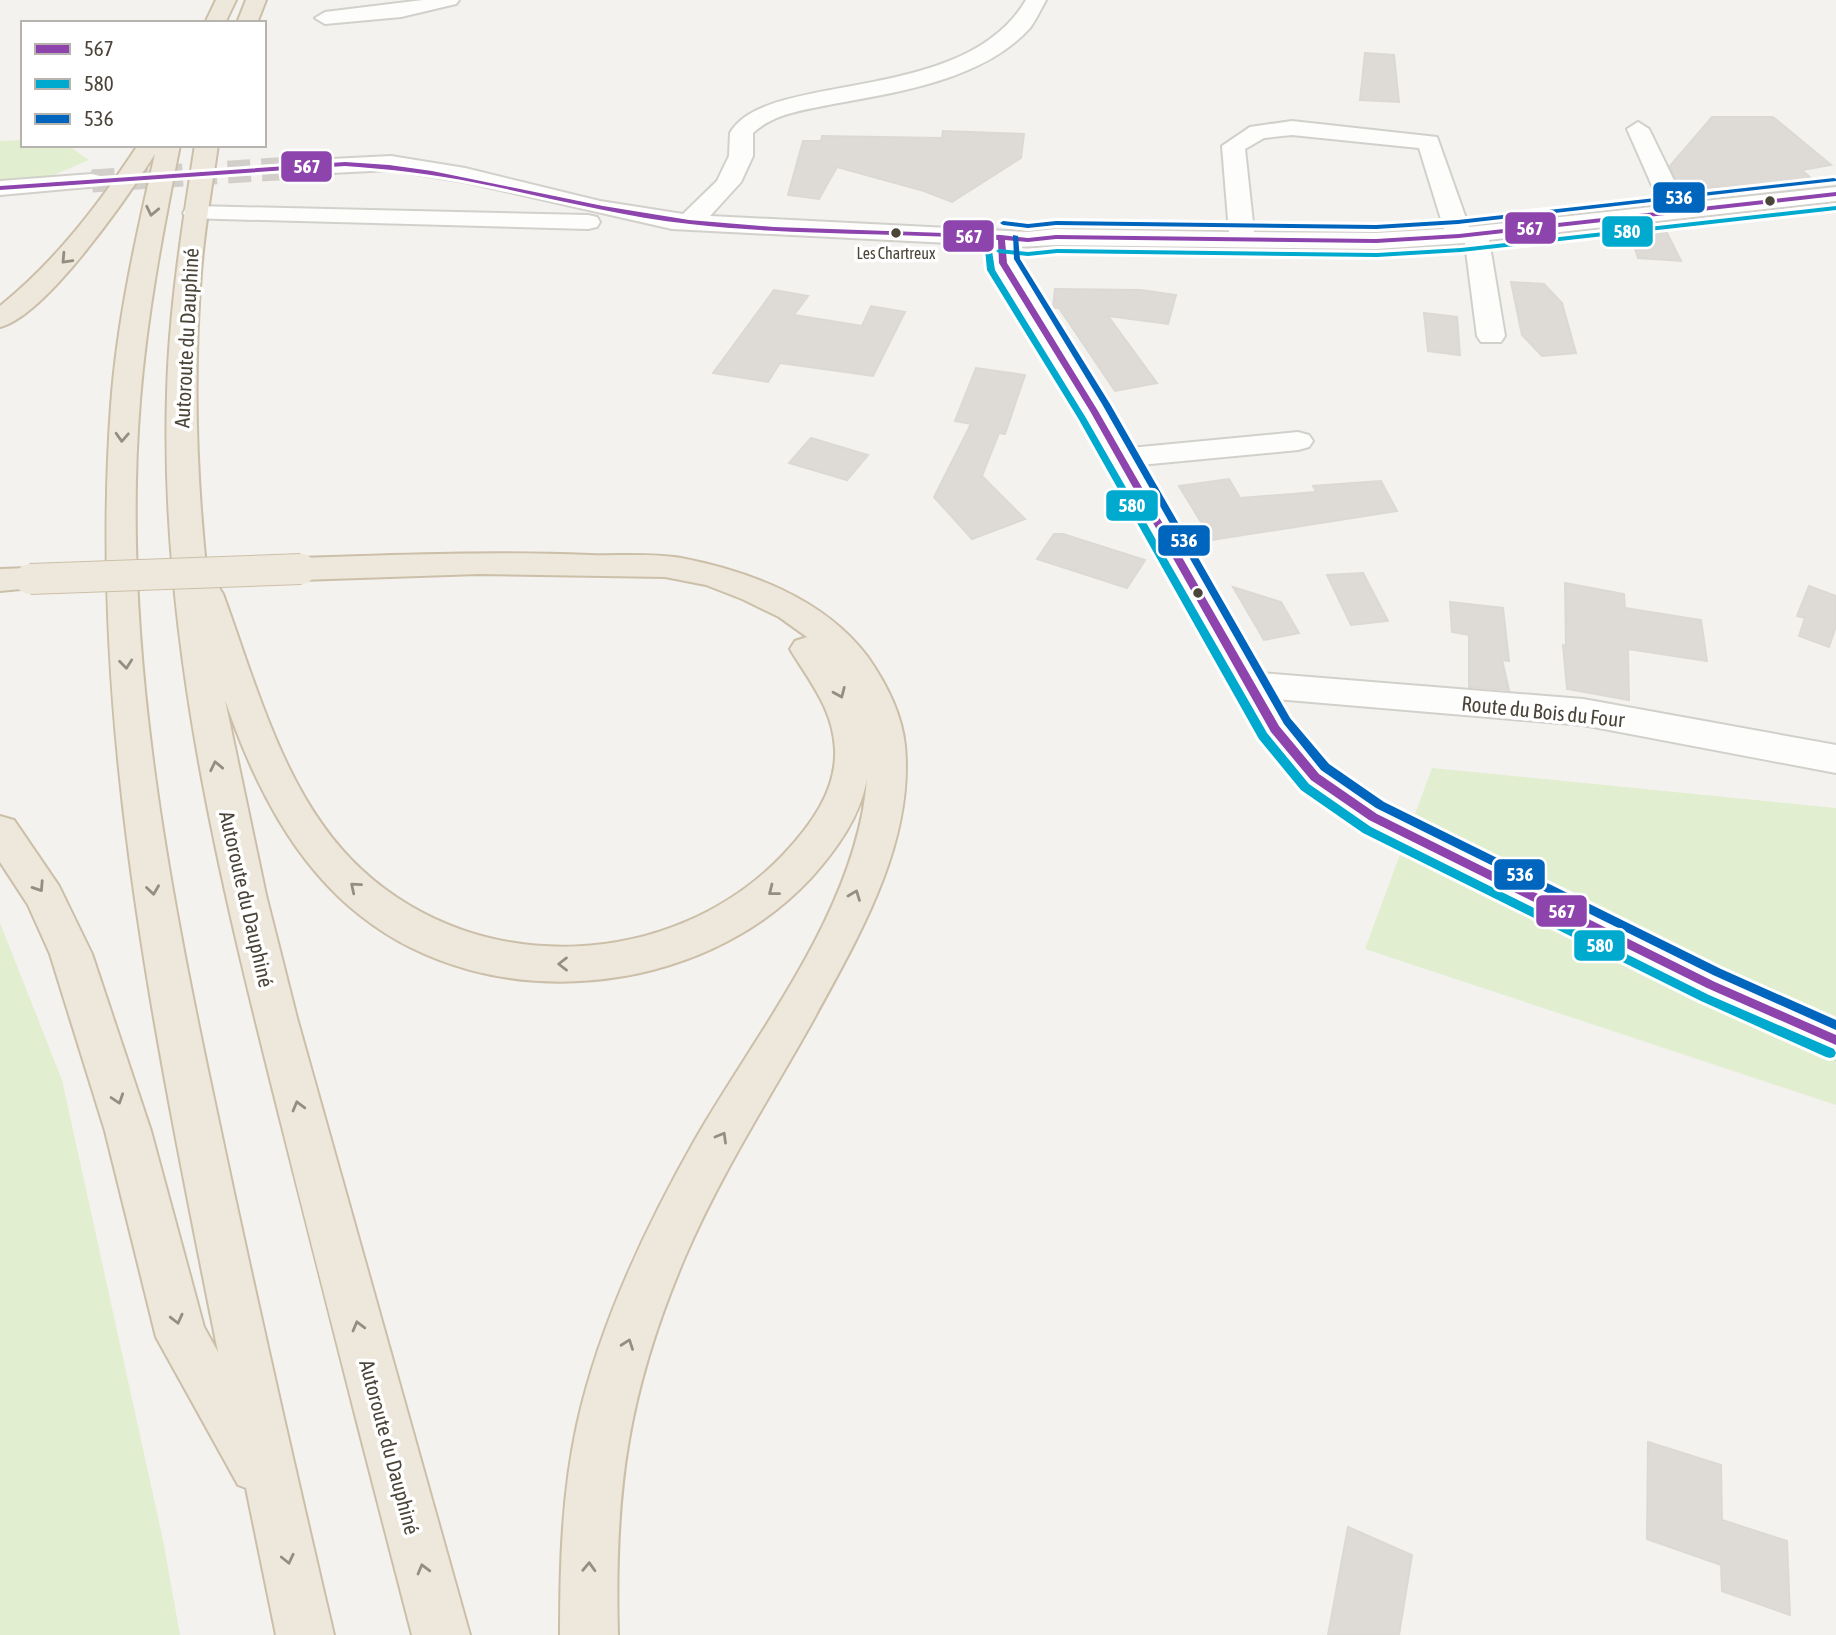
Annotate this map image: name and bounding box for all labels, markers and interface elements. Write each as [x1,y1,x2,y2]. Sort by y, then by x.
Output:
legend [21,21,266,147]
text: 567 [84,36,114,60]
text: 580 [84,71,114,95]
text: 536 [84,106,114,130]
line badge: 567 [280,150,333,183]
text: 567 [294,155,320,177]
line badge: 536 [1652,181,1706,214]
text: 536 [1666,186,1692,208]
unlabelled marker [1763,194,1777,208]
one-way arrow [146,205,160,217]
line badge: 567 [1504,211,1557,245]
line badge: 580 [1601,215,1654,248]
text: 567 [1517,217,1543,239]
line badge: 567 [942,219,995,253]
text: 580 [1614,220,1640,242]
text: 567 [956,225,982,247]
marker: Les Chartreux [889,226,903,240]
place label: Les Chartreux [856,244,936,262]
street label: Autoroute du Dauphiné [169,248,203,428]
one-way arrow [62,251,75,264]
one-way arrow [114,431,129,442]
line badge: 580 [1105,489,1159,522]
text: 580 [1119,494,1145,516]
line badge: 536 [1157,524,1211,557]
text: 536 [1171,529,1197,551]
unlabelled marker [1191,586,1205,600]
one-way arrow [118,658,133,670]
one-way arrow [832,685,846,698]
street label: Route du Bois du Four [1460,690,1627,732]
one-way arrow [210,760,225,772]
street label: Autoroute du Dauphiné [215,809,279,989]
line badge: 536 [1493,858,1546,891]
text: 536 [1507,863,1533,885]
one-way arrow [30,879,43,892]
one-way arrow [769,882,781,895]
one-way arrow [350,883,363,895]
one-way arrow [145,884,160,895]
one-way arrow [847,890,861,902]
line badge: 567 [1535,894,1588,928]
text: 567 [1549,900,1575,922]
line badge: 580 [1573,929,1626,962]
text: 580 [1587,934,1613,956]
one-way arrow [557,956,568,972]
one-way arrow [110,1093,124,1105]
one-way arrow [292,1100,307,1112]
one-way arrow [714,1132,727,1145]
one-way arrow [169,1313,183,1325]
one-way arrow [351,1320,366,1332]
one-way arrow [620,1339,634,1351]
street label: Autoroute du Dauphiné [355,1357,425,1537]
one-way arrow [279,1553,294,1565]
one-way arrow [581,1561,596,1572]
one-way arrow [417,1563,431,1575]

